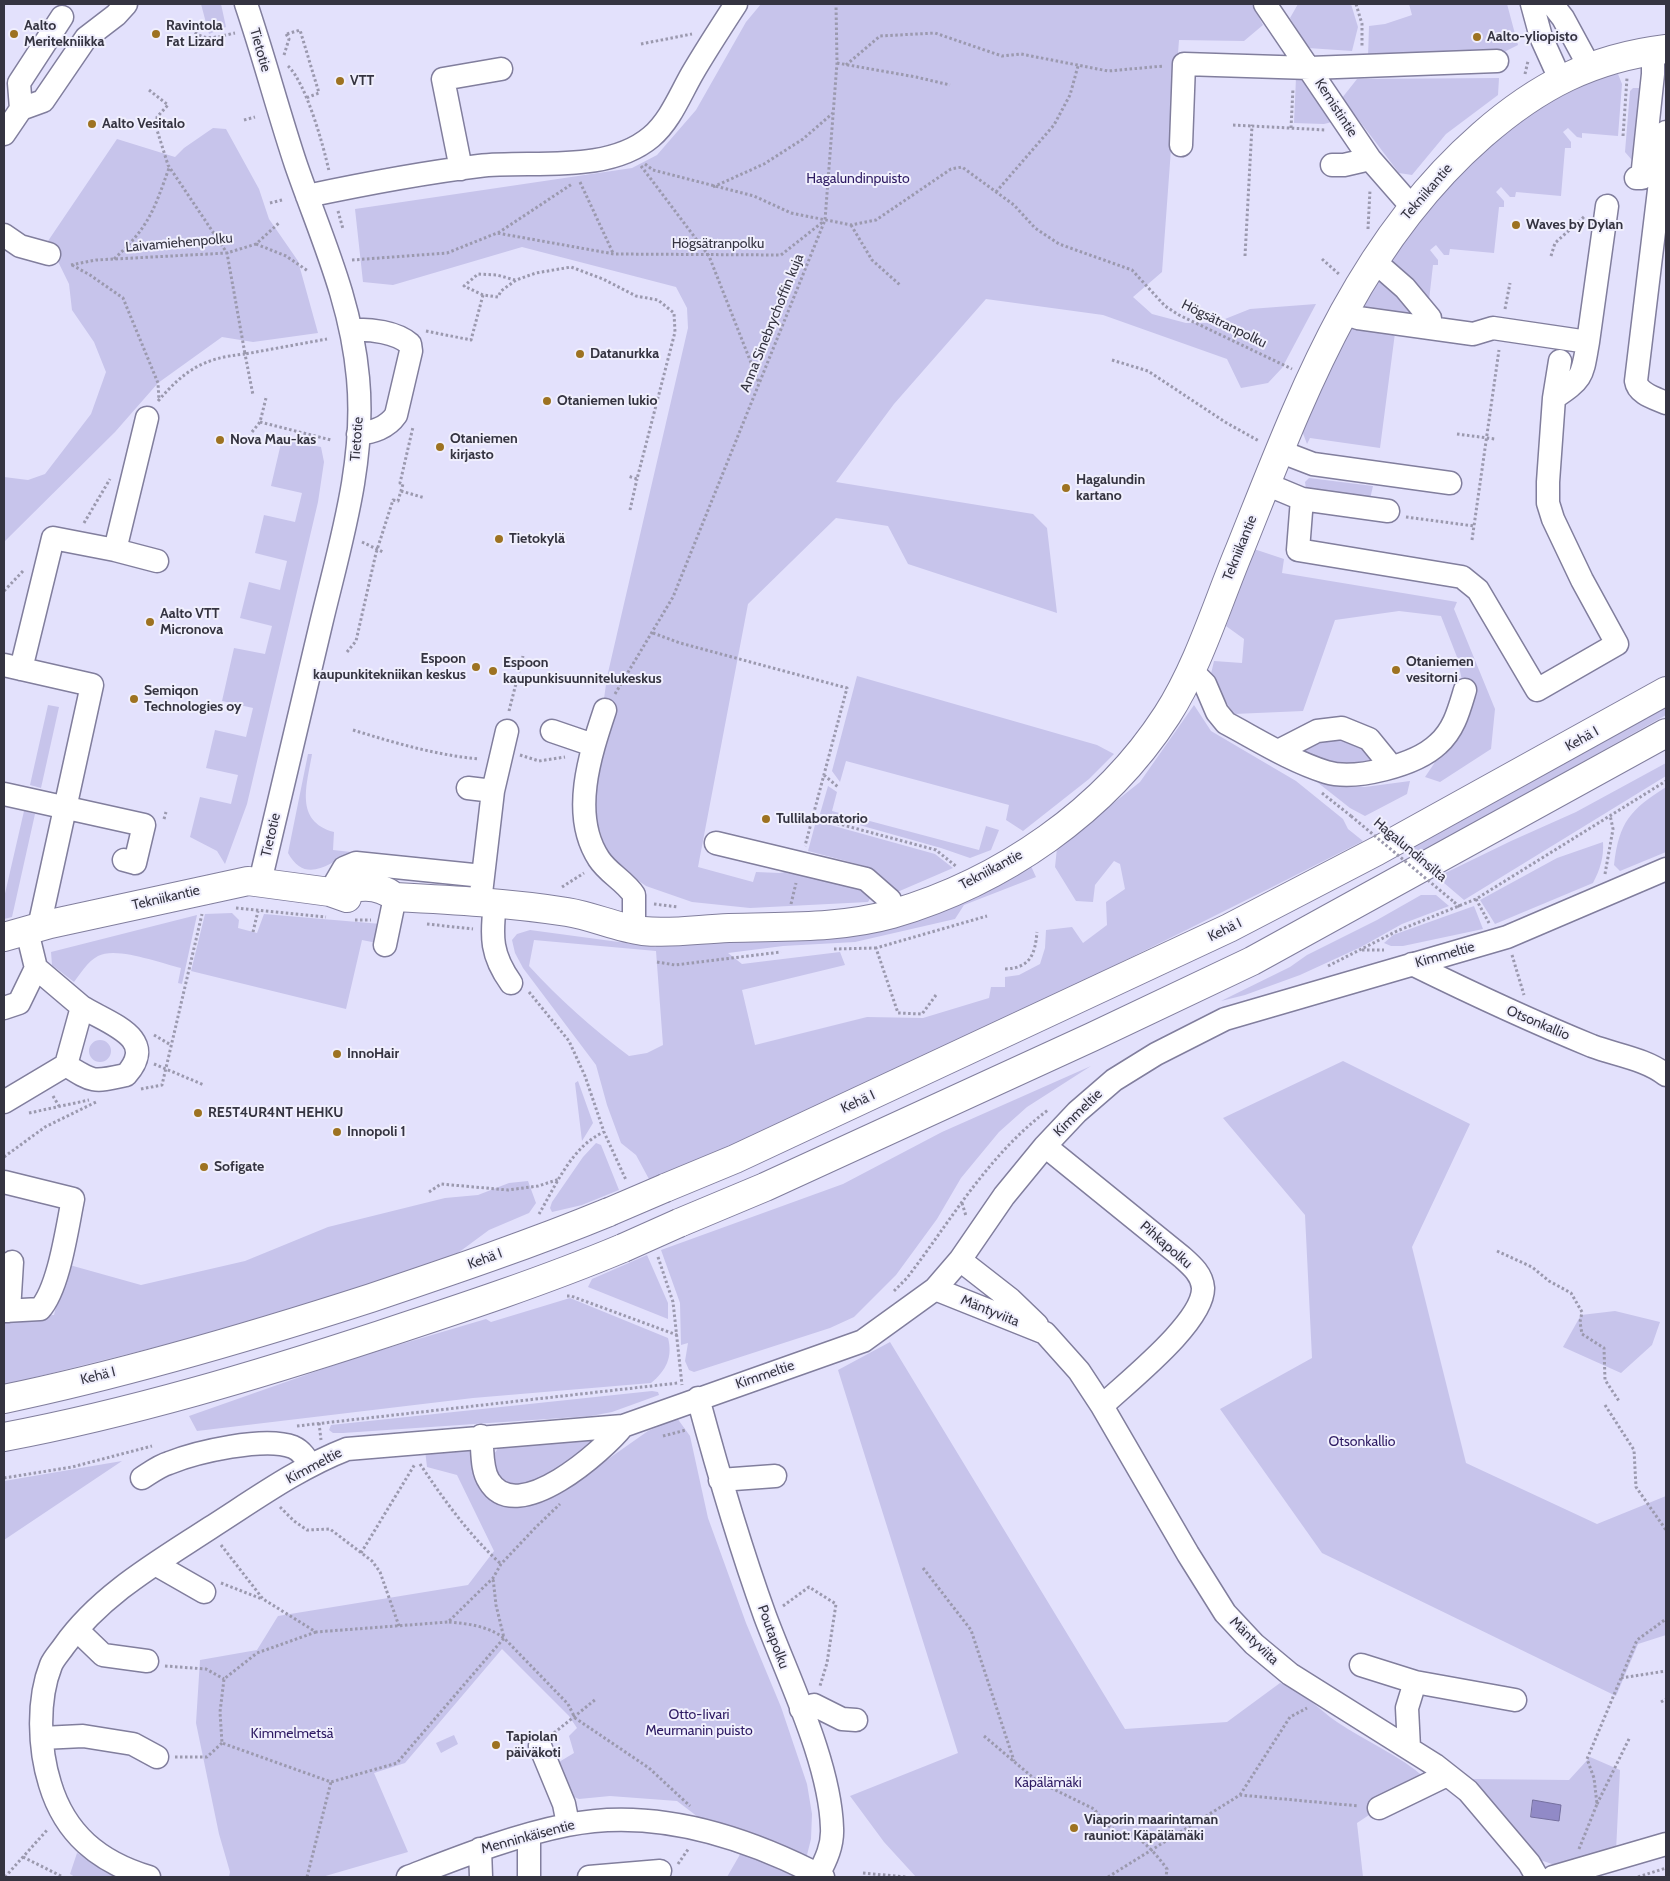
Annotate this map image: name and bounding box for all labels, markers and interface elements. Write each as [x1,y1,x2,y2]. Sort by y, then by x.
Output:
place label: Aalto Meritekniikka [24,18,104,50]
place label: Ravintola Fat Lizard [166,18,224,50]
street label: Tietotie [246,26,274,74]
marker: Aalto Meritekniikka [8,28,20,40]
marker: Ravintola Fat Lizard [150,28,162,40]
place label: Aalto-yliopisto [1487,29,1578,45]
marker: Aalto-yliopisto [1471,31,1483,43]
place label: VTT [350,73,374,89]
marker: VTT [334,75,346,87]
street label: Kemistintie [1311,76,1361,140]
place label: Aalto Vesitalo [102,116,185,132]
marker: Aalto Vesitalo [86,118,98,130]
street label: Tekniikantie [1398,160,1456,224]
park label: Hagalundinpuisto [806,171,910,187]
place label: Waves by Dylan [1526,217,1623,233]
marker: Waves by Dylan [1510,219,1522,231]
street label: Laivamiehenpolku [125,230,233,256]
street label: Högsätranpolku [672,236,764,252]
street label: Anna Sinebrychoffin kuja [737,252,807,394]
street label: Högsätranpolku [1179,296,1269,352]
place label: Datanurkka [590,346,659,362]
marker: Datanurkka [574,348,586,360]
place label: Otaniemen lukio [557,393,657,409]
marker: Otaniemen lukio [541,395,553,407]
street label: Tietotie [347,416,367,462]
place label: Otaniemen kirjasto [450,431,518,464]
place label: Nova Mau-kas [230,432,316,448]
marker: Nova Mau-kas [214,434,226,446]
marker: Otaniemen kirjasto [434,441,446,453]
place label: Hagalundin kartano [1076,472,1145,504]
marker: Hagalundin kartano [1060,482,1072,494]
street label: Tekniikantie [1219,513,1261,583]
place label: Tietokylä [509,531,565,547]
marker: Tietokylä [493,533,505,545]
place label: Aalto VTT Micronova [160,606,223,638]
marker: Aalto VTT Micronova [144,616,156,628]
place label: Espoon kaupunkitekniikan keskus [313,651,466,684]
place label: Otaniemen vesitorni [1406,654,1474,686]
place label: Espoon kaupunkisuunnitelukeskus [503,655,662,688]
marker: Espoon kaupunkitekniikan keskus [470,661,482,673]
marker: Otaniemen vesitorni [1390,664,1402,676]
marker: Espoon kaupunkisuunnitelukeskus [487,665,499,677]
place label: Semiqon Technologies oy [144,683,242,716]
marker: Semiqon Technologies oy [128,693,140,705]
street label: Kehä I [1562,723,1602,755]
street label: Tietotie [258,811,284,859]
place label: Tullilaboratorio [776,811,868,827]
marker: Tullilaboratorio [760,813,772,825]
street label: Hagalundinsilta [1370,814,1450,886]
street label: Tekniikantie [957,846,1025,894]
street label: Tekniikantie [130,882,202,914]
street label: Kehä I [1205,915,1245,945]
street label: Kimmeltie [1413,939,1477,971]
street label: Otsonkallio [1504,1002,1572,1044]
place label: InnoHair [347,1046,399,1062]
marker: InnoHair [331,1048,343,1060]
street label: Kimmeltie [1050,1086,1106,1140]
street label: Kehä I [838,1087,878,1117]
place label: RE5T4UR4NT HEHKU [208,1105,343,1121]
marker: RE5T4UR4NT HEHKU [192,1107,204,1119]
place label: Innopoli 1 [347,1124,406,1140]
marker: Innopoli 1 [331,1126,343,1138]
place label: Sofigate [214,1159,264,1175]
marker: Sofigate [198,1161,210,1173]
street label: Pihkapolku [1136,1218,1196,1272]
street label: Kehä I [465,1245,505,1273]
street label: Mäntyviita [958,1292,1022,1330]
street label: Kimmeltie [733,1357,797,1393]
street label: Kehä I [79,1364,117,1388]
park label: Otsonkallio [1328,1434,1396,1450]
street label: Kimmeltie [283,1444,345,1488]
street label: Poutapolku [754,1603,792,1671]
street label: Mäntyviita [1226,1614,1282,1668]
park label: Otto-Iivari Meurmanin puisto [645,1707,753,1740]
park label: Kimmelmetsä [251,1726,333,1742]
place label: Tapiolan päiväkoti [506,1729,561,1761]
marker: Tapiolan päiväkoti [490,1739,502,1751]
park label: Käpälämäki [1014,1775,1082,1791]
place label: Viaporin maarintaman rauniot: Käpälämäki [1084,1812,1218,1844]
street label: Menninkäisentie [479,1816,577,1858]
marker: Viaporin maarintaman rauniot: Käpälämäki [1068,1822,1080,1834]

